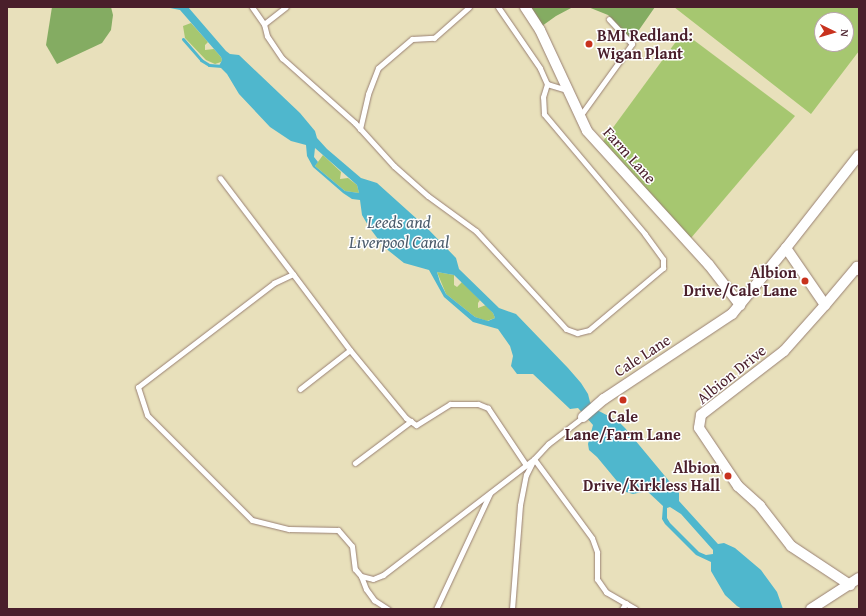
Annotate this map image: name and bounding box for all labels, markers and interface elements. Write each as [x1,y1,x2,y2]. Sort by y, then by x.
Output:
north arrow [814,12,854,52]
place label: BMI Redland: Wigan Plant [597,25,693,63]
text: N [837,29,853,37]
marker: BMI Redland: Wigan Plant [584,39,594,49]
street label: Farm Lane [600,123,660,187]
water label: Leeds and Liverpool Canal [349,212,449,252]
place label: Albion Drive/Cale Lane [684,262,797,300]
marker: Albion Drive/Cale Lane [800,276,810,286]
street label: Cale Lane [610,330,674,380]
street label: Albion Drive [692,340,770,408]
marker: Cale Lane/Farm Lane [618,395,628,405]
place label: Cale Lane/Farm Lane [565,406,681,444]
place label: Albion Drive/Kirkless Hall [583,457,720,495]
marker: Albion Drive/Kirkless Hall [723,471,733,481]

